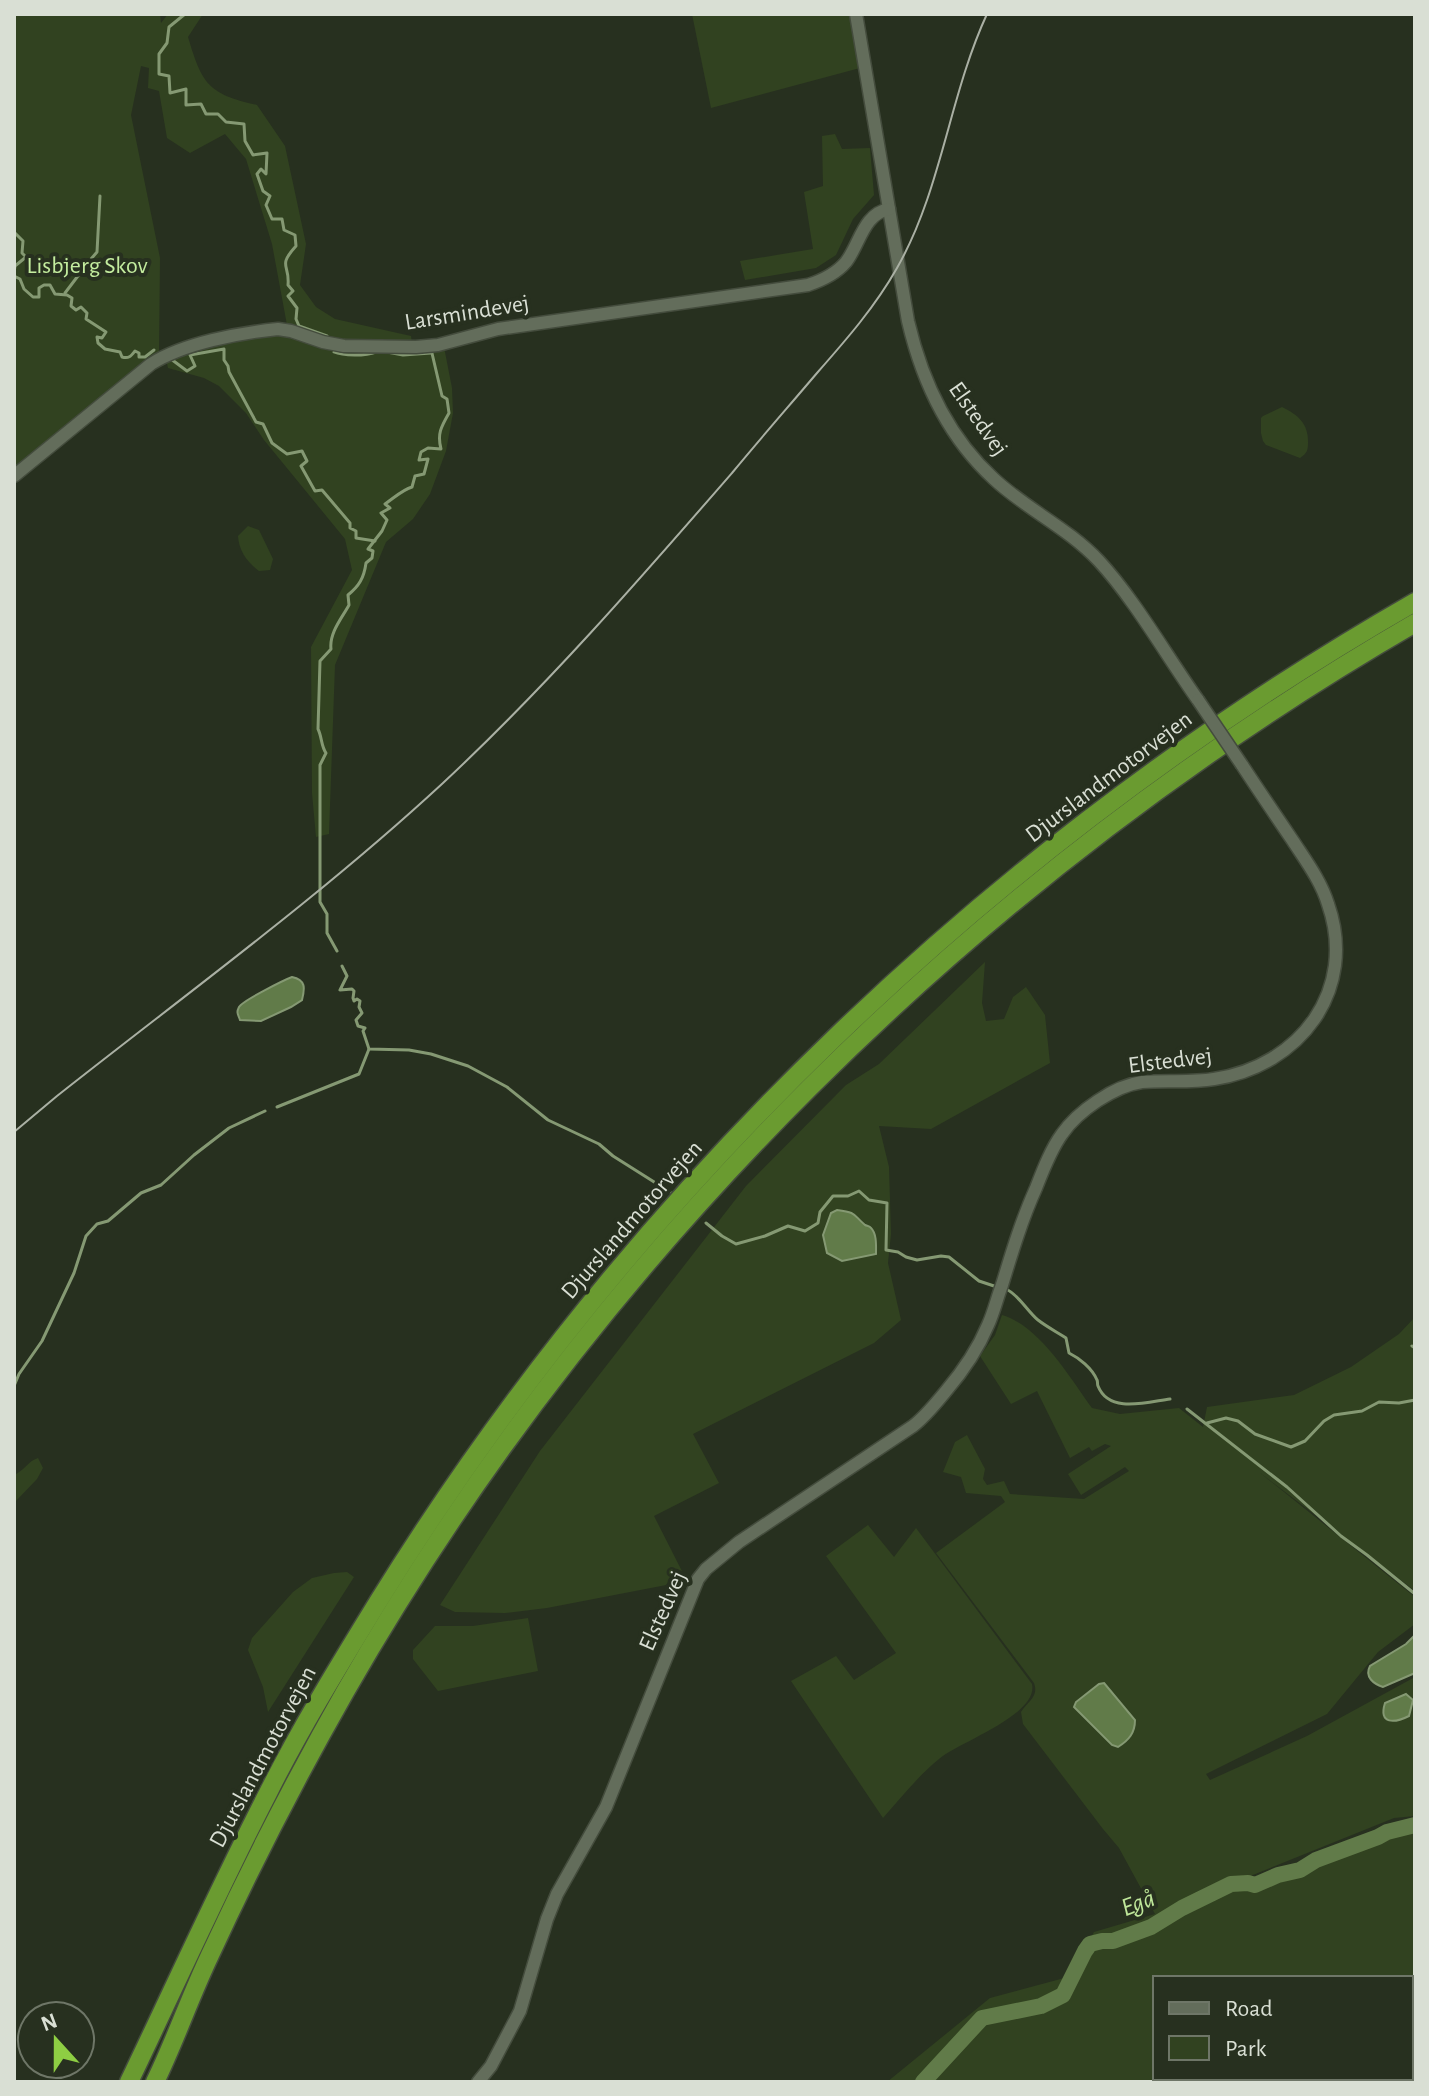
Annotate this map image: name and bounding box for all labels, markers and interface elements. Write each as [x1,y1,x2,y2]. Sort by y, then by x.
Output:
park label: Lisbjerg Skov [26,254,148,278]
street label: Larsmindevej [403,291,531,335]
street label: Elstedvej [944,378,1012,460]
street label: Djurslandmotorvejen [1021,707,1197,847]
street label: Elstedvej [1127,1044,1213,1078]
street label: Djurslandmotorvejen [557,1136,707,1304]
street label: Elstedvej [635,1568,691,1654]
street label: Djurslandmotorvejen [205,1662,321,1852]
water label: Egå [1118,1885,1158,1921]
legend [1153,1976,1413,2080]
text: Road [1225,1997,1273,2021]
north arrow [16,2000,96,2080]
text: N [38,2009,60,2035]
text: Park [1225,2037,1266,2061]

